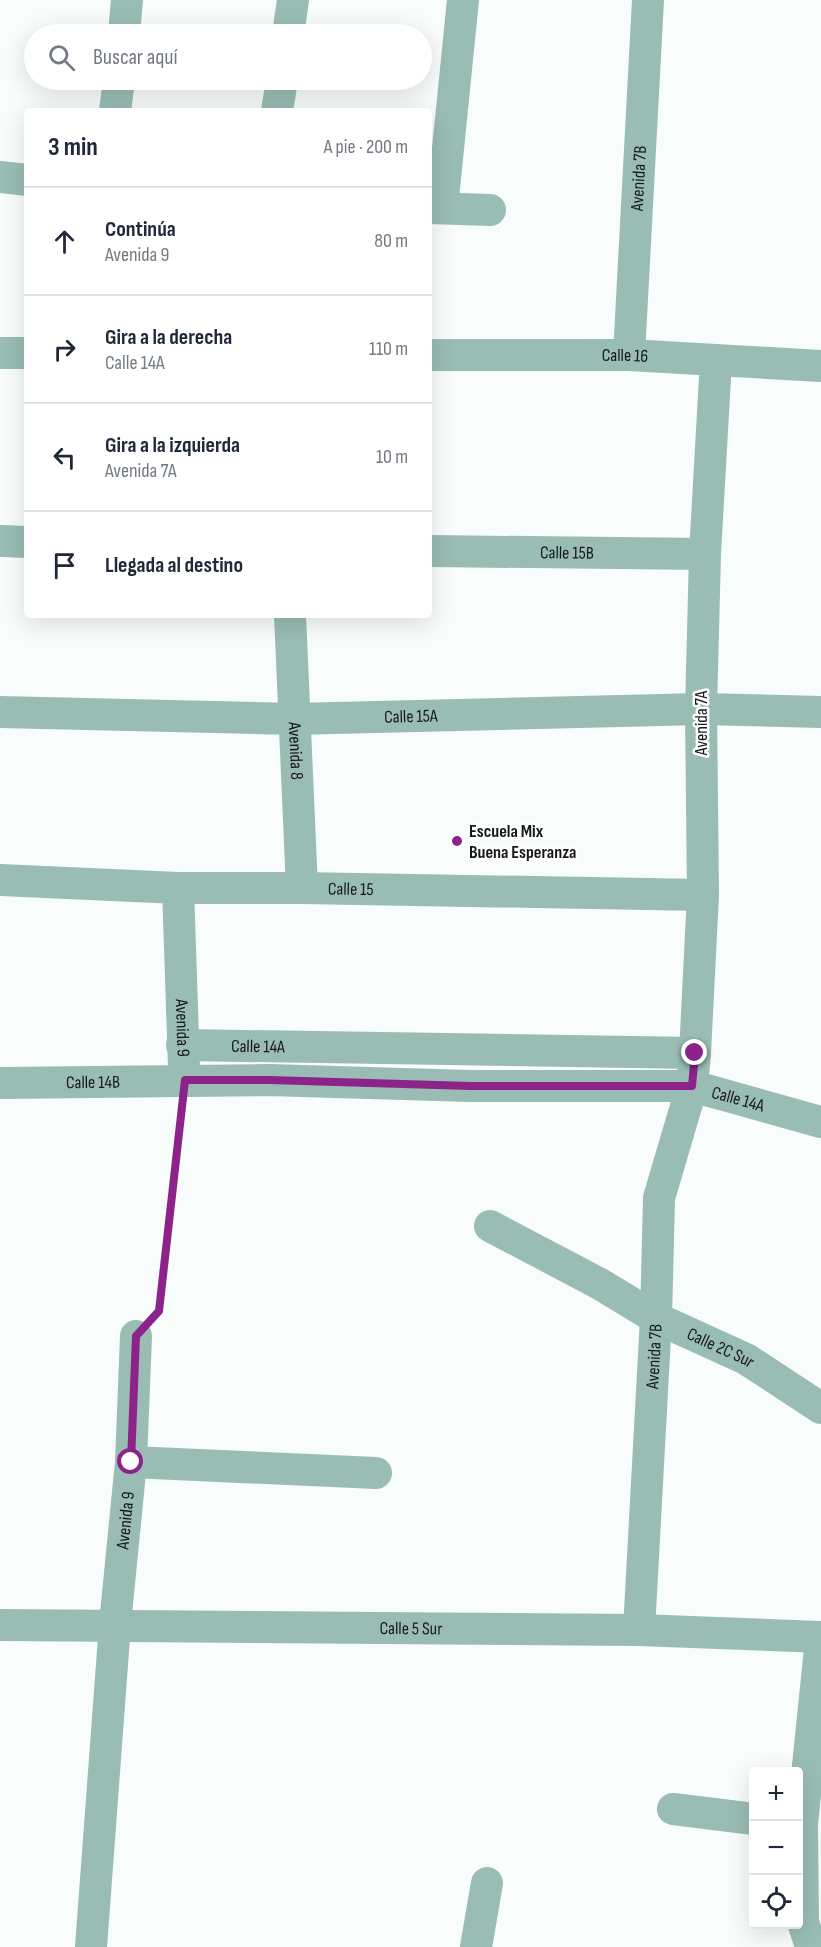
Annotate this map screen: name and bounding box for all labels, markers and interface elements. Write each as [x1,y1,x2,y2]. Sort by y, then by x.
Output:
search box [24,24,432,90]
icon: search [45,41,78,74]
text: Buscar aquí [93,44,178,71]
text: 3 min [48,132,98,163]
text: A pie · 200 m [324,135,408,159]
street label: Avenida 7B [627,145,651,212]
text: Continúa [105,216,176,243]
icon: ahead [48,225,81,258]
text: 80 m [374,229,408,253]
text: Avenida 9 [105,243,169,267]
text: Gira a la derecha [105,324,232,351]
icon: right [48,333,81,366]
text: 110 m [369,337,408,361]
street label: Calle 16 [602,345,649,367]
text: Calle 14A [105,351,165,375]
text: Gira a la izquierda [105,432,240,459]
icon: left [48,441,81,474]
text: 10 m [376,445,408,469]
text: Avenida 7A [105,459,177,483]
street label: Calle 15B [540,542,594,564]
icon: arrive [48,549,81,582]
text: Llegada al destino [105,552,243,579]
street label: Avenida 7A [691,690,712,756]
street label: Calle 15A [384,705,438,728]
street label: Avenida 8 [284,721,307,780]
place label: Escuela Mix Buena Esperanza [469,821,576,863]
marker: Escuela Mix Buena Esperanza [450,834,464,848]
street label: Calle 15 [328,878,374,900]
street label: Avenida 9 [171,998,194,1057]
street label: Calle 14A [231,1036,285,1058]
route end [681,1039,707,1065]
street label: Calle 14B [66,1072,120,1093]
street label: Calle 14A [709,1082,767,1117]
street label: Avenida 7B [642,1323,667,1391]
street label: Calle 2C Sur [684,1324,758,1373]
route start [117,1448,143,1474]
street label: Avenida 9 [112,1491,139,1551]
street label: Calle 5 Sur [380,1618,442,1639]
map controls [749,1767,803,1929]
button: + [749,1767,803,1821]
button: − [749,1821,803,1875]
button: locate [749,1875,803,1929]

